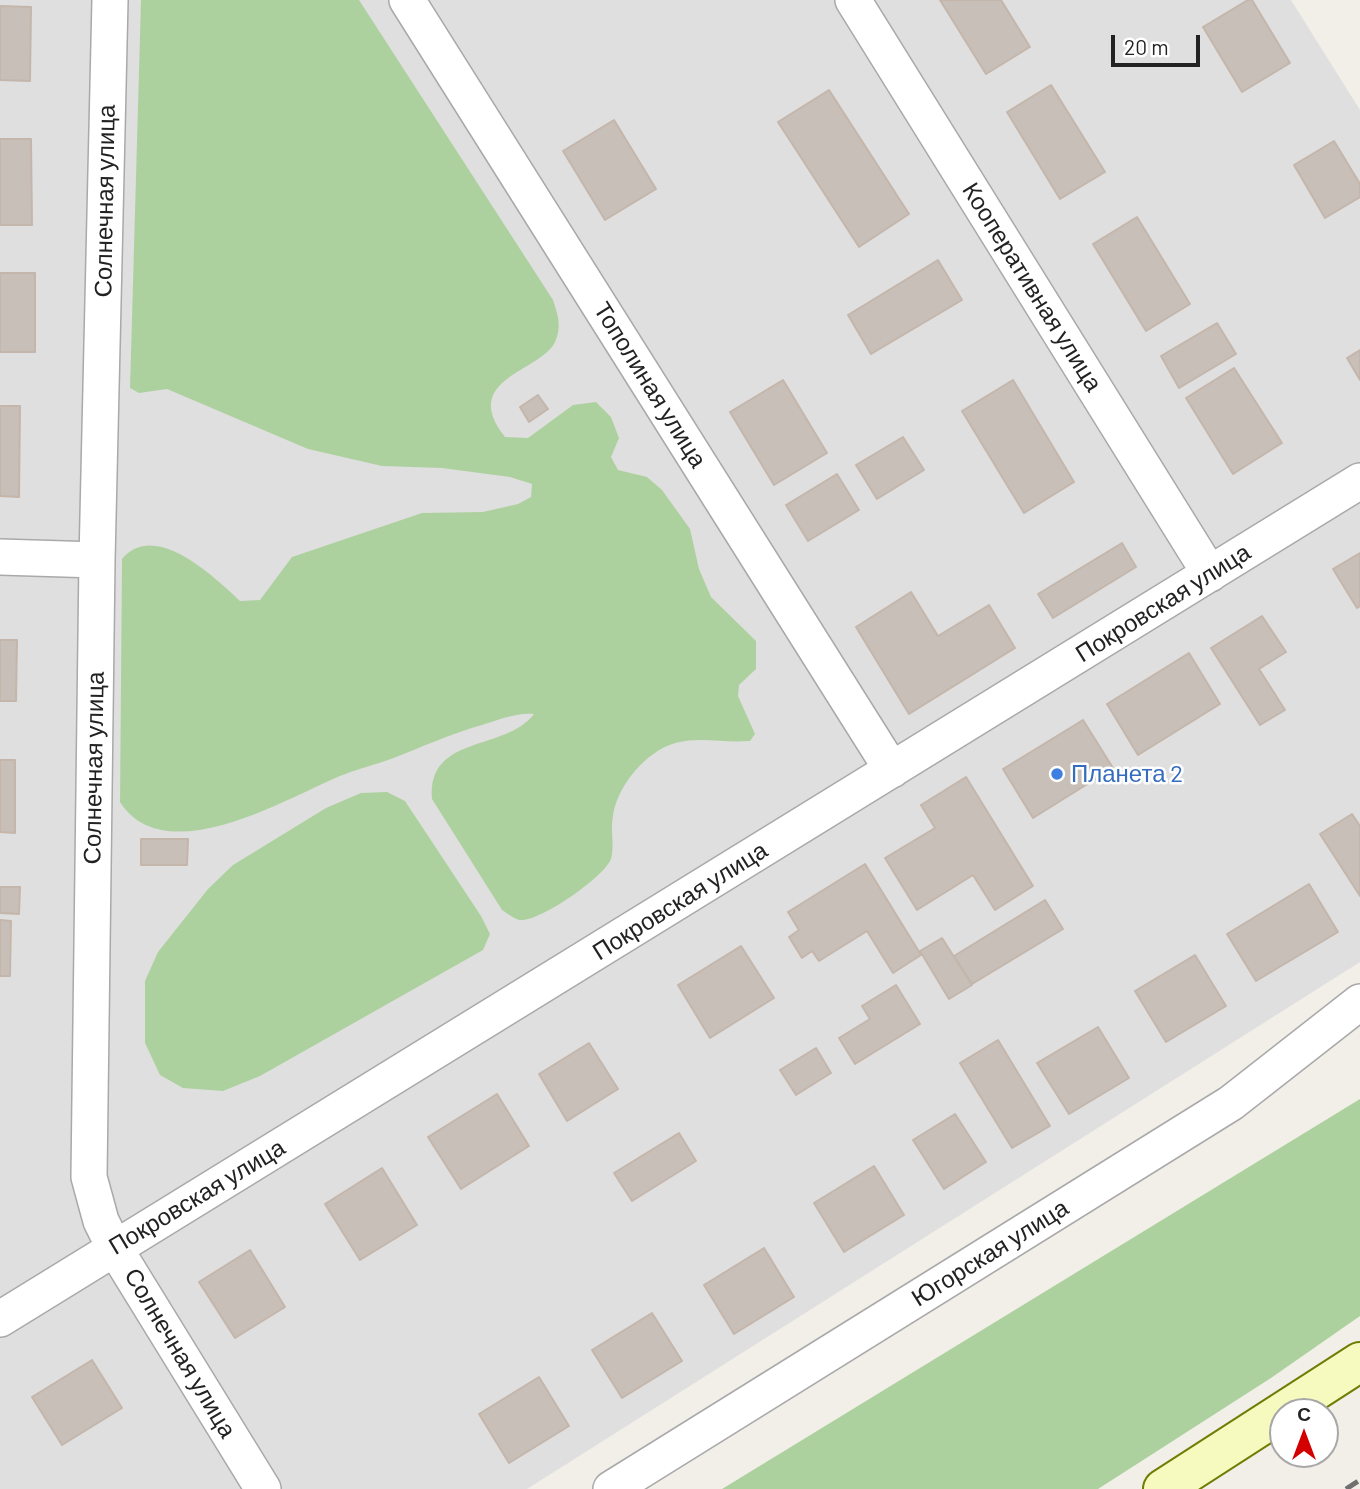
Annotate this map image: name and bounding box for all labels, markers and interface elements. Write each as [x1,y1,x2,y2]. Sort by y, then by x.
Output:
scale bar [1115,21,1204,65]
text: 20 m [1124,34,1169,59]
street label: Солнечная улица [89,104,121,298]
street label: Кооперативная улица [956,177,1108,397]
street label: Тополиная улица [588,297,712,473]
street label: Покровская улица [1070,538,1256,668]
street label: Солнечная улица [78,671,110,865]
place label: Планета 2 [1071,760,1183,788]
marker: Планета 2 [1049,766,1065,782]
street label: Покровская улица [587,836,773,966]
street label: Покровская улица [104,1133,290,1261]
street label: Югорская улица [906,1193,1074,1313]
street label: Солнечная улица [118,1263,242,1443]
north arrow [1269,1398,1339,1468]
text: С [1297,1402,1311,1425]

